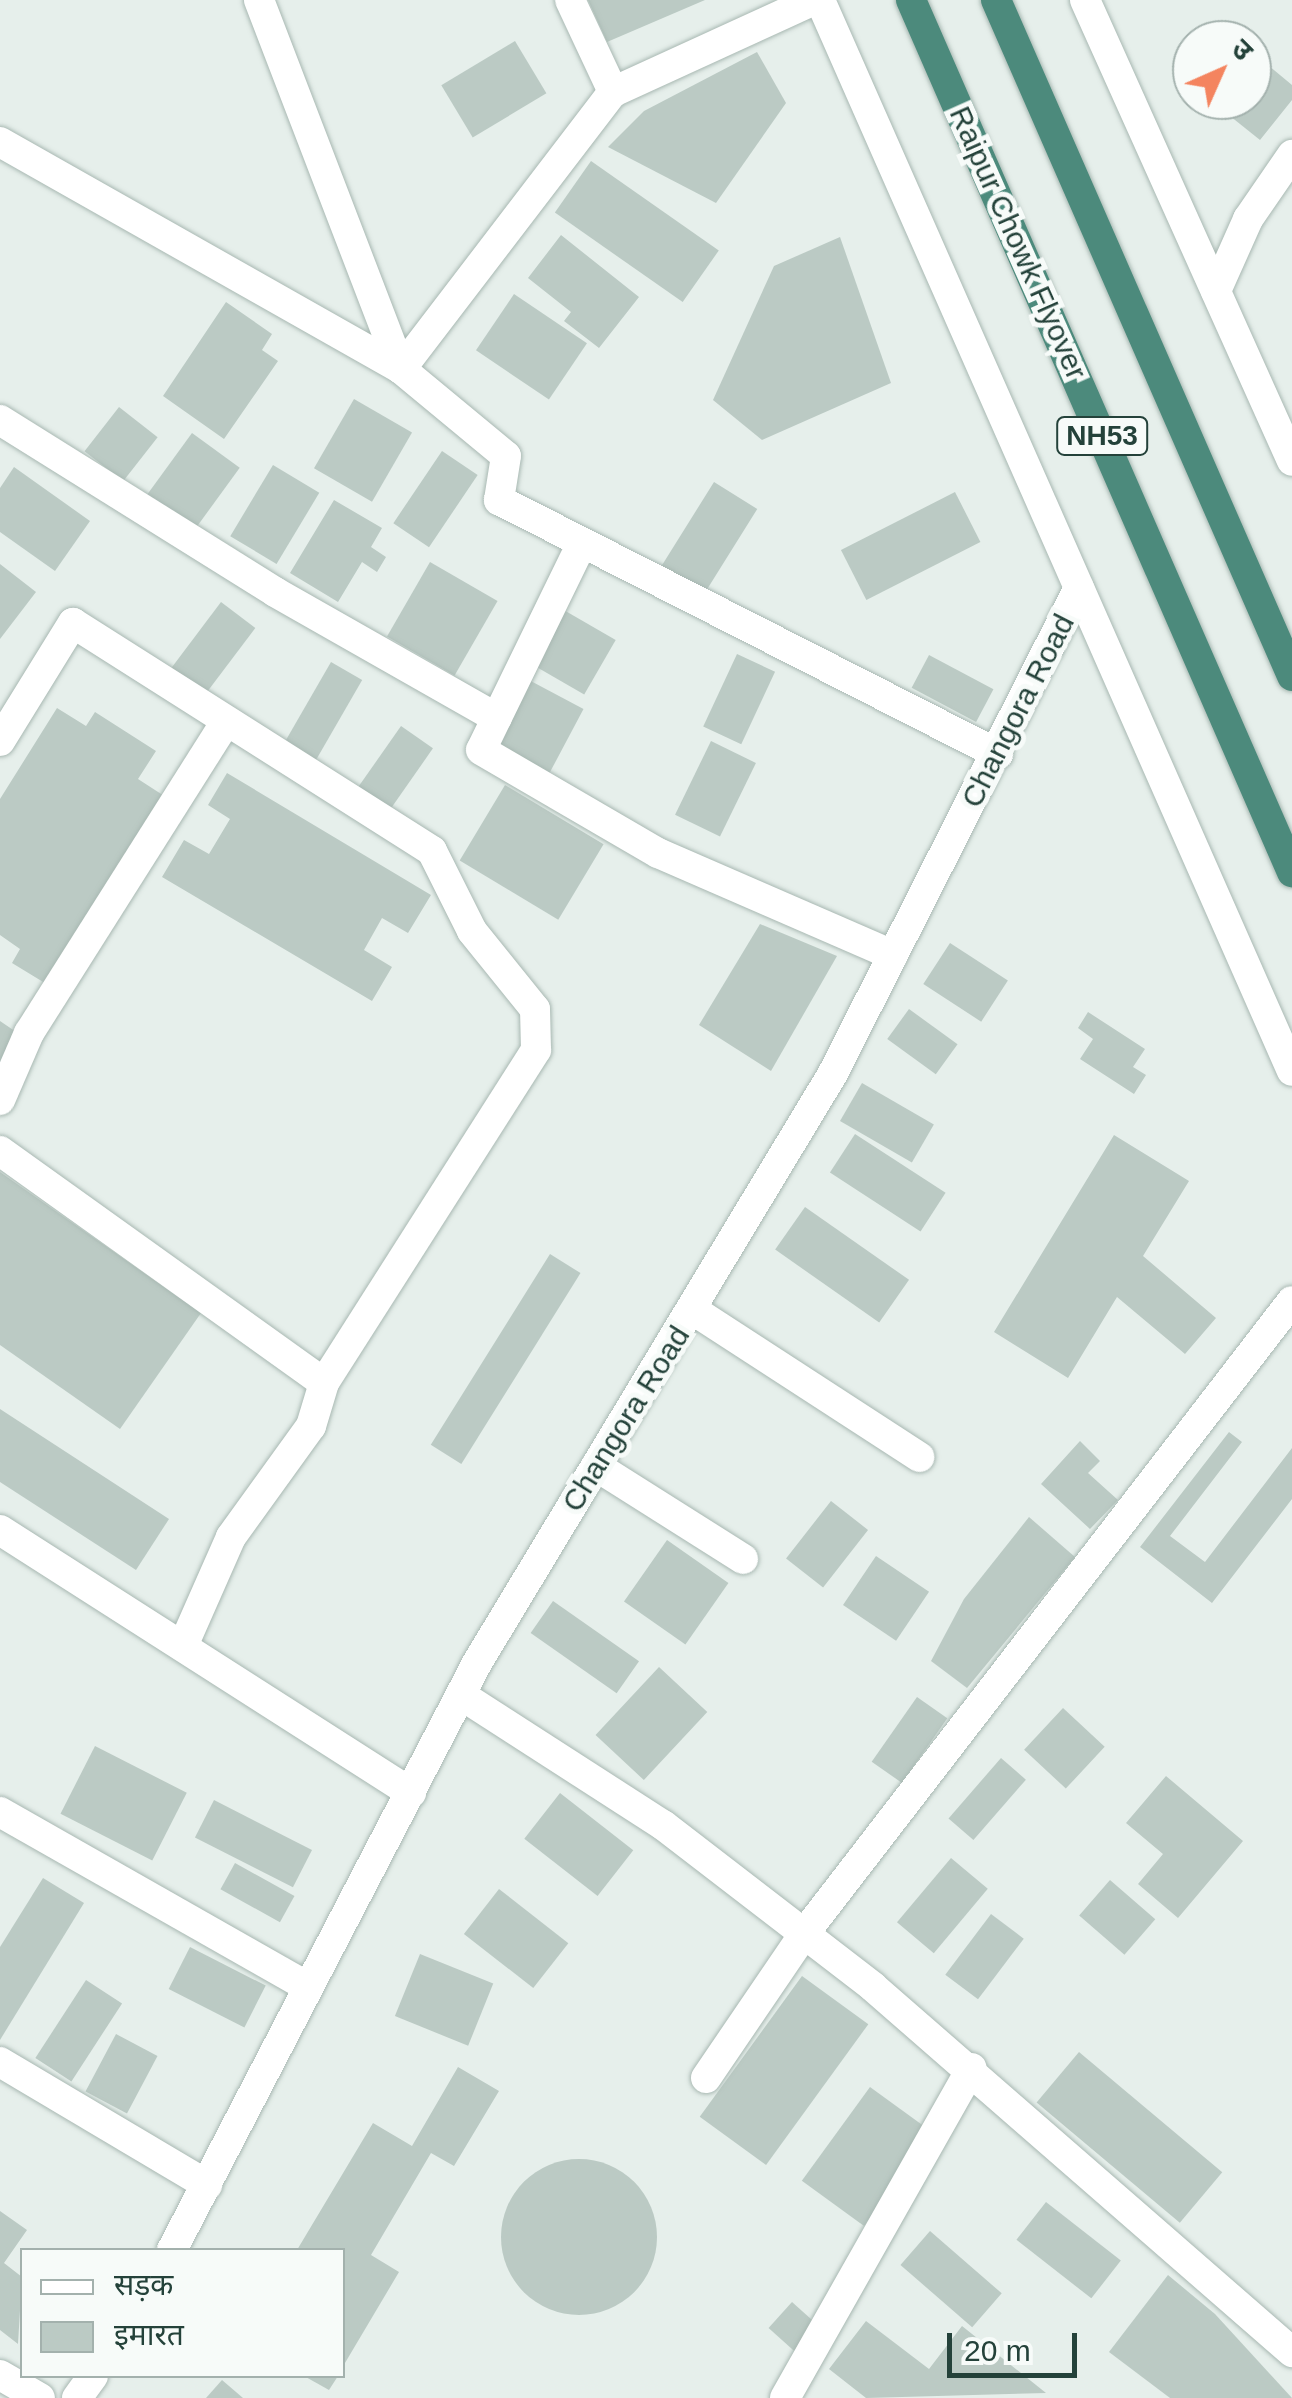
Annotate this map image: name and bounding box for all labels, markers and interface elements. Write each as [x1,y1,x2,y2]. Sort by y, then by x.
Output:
north arrow [1172,20,1272,120]
text: उ [1225,33,1259,67]
street label: Raipur Chowk Flyover [942,101,1094,385]
road number: NH53 [1054,413,1150,459]
street label: Changora Road [954,608,1082,814]
street label: Changora Road [555,1320,697,1518]
legend [20,2248,345,2378]
text: सड़क [114,2268,173,2301]
scale bar [952,2313,1082,2375]
text: इमारत [114,2318,184,2351]
text: 20 m [964,2334,1031,2367]

